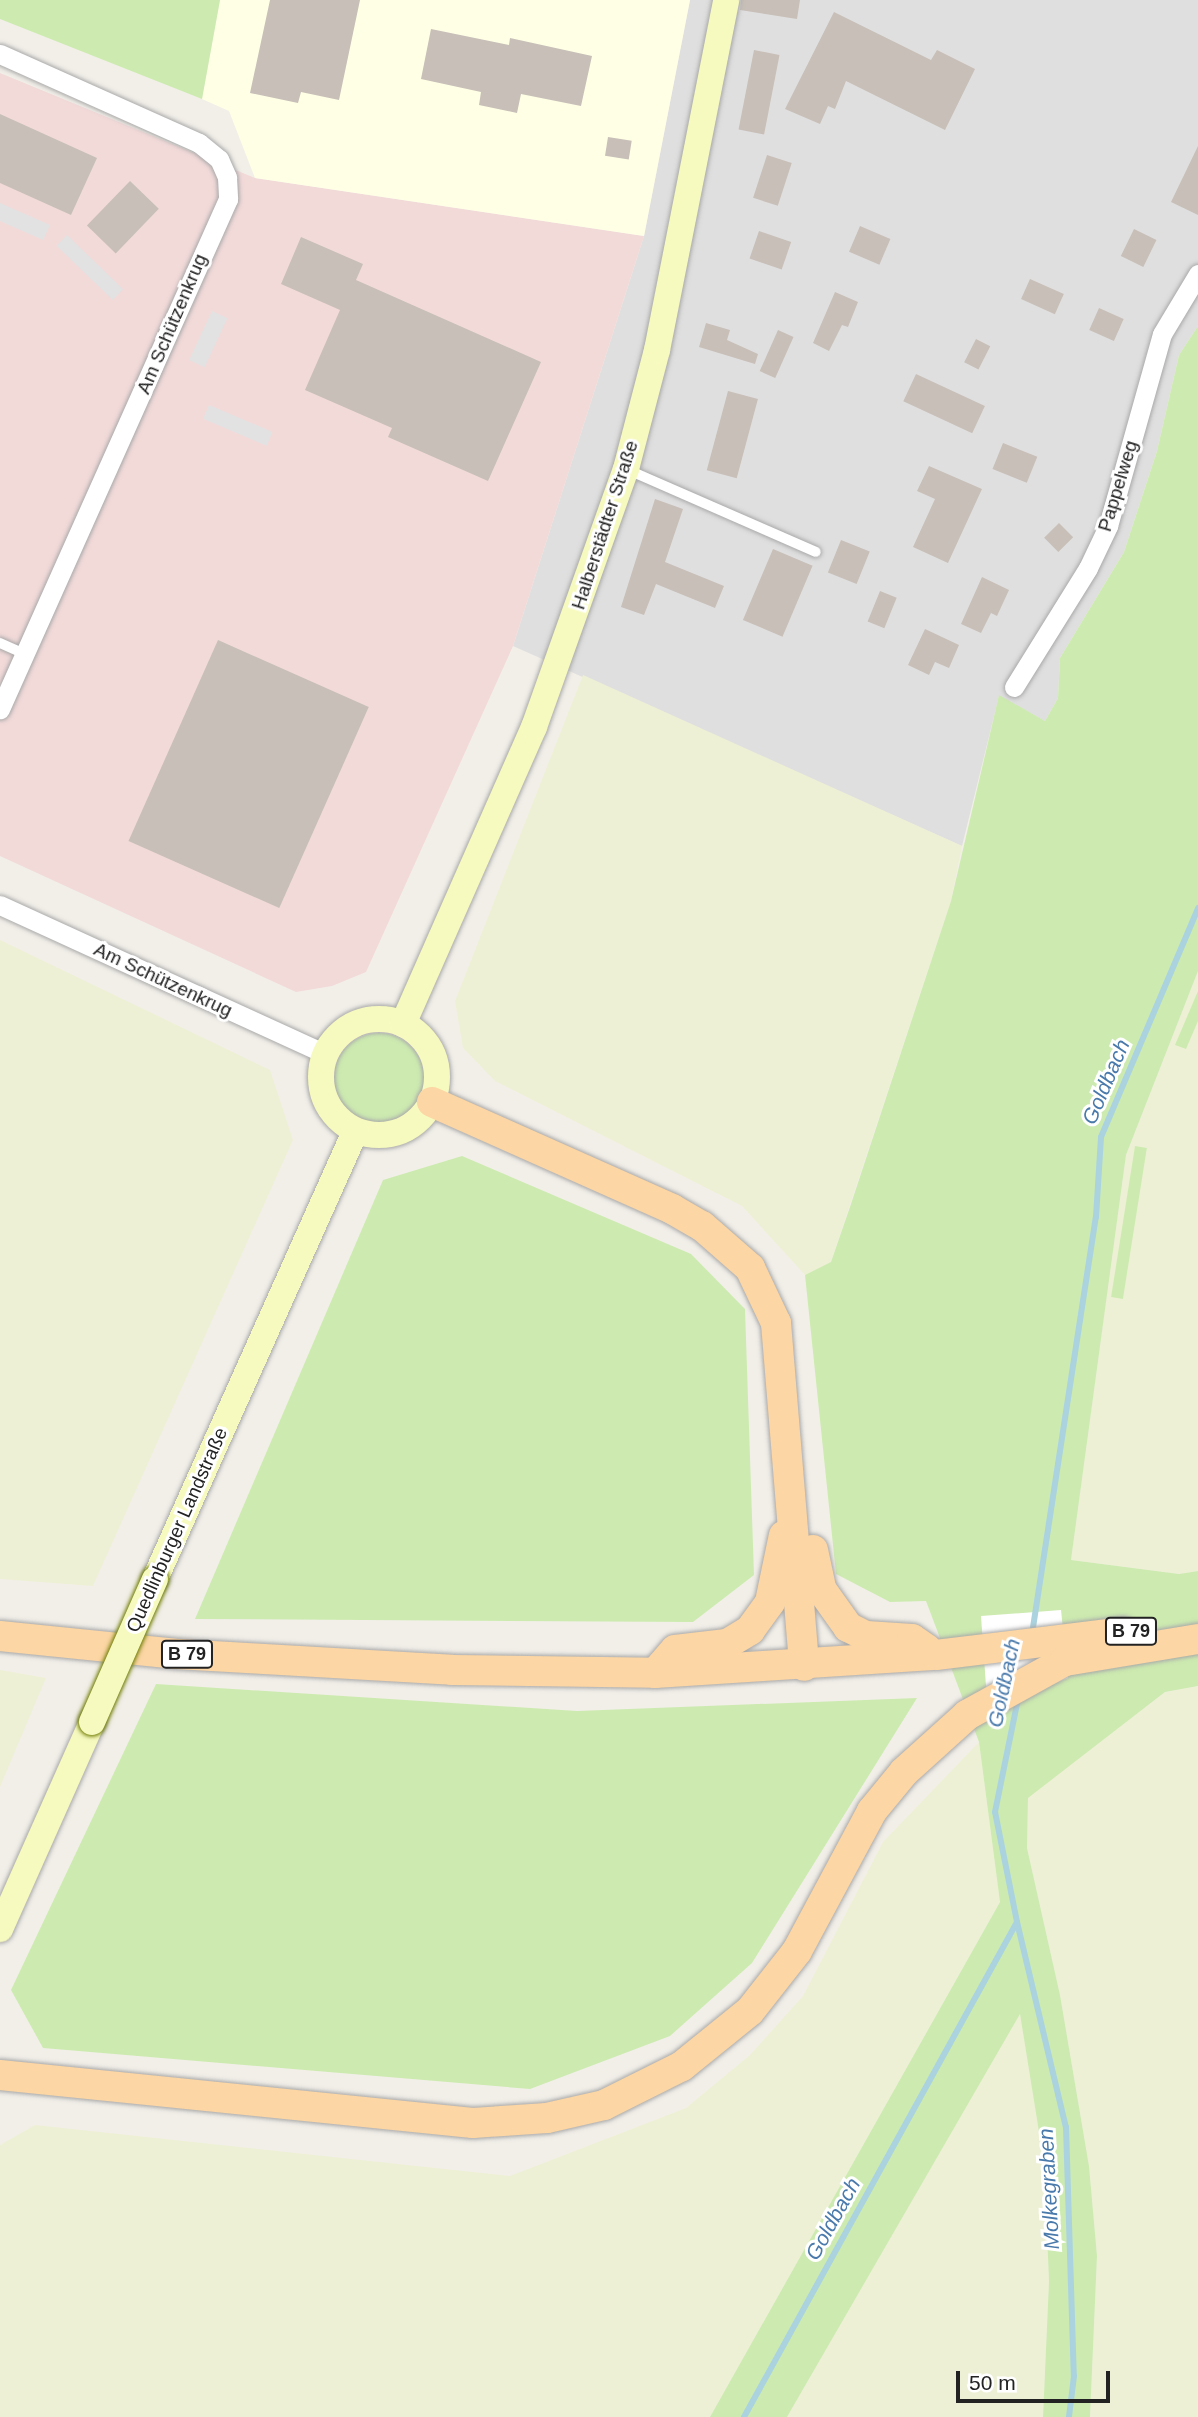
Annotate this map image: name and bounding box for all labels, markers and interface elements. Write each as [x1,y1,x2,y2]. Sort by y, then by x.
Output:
street label: Am Schützenkrug [132,251,212,397]
street label: Halberstädter Straße [567,438,643,612]
street label: Pappelweg [1093,438,1143,534]
street label: Am Schützenkrug [90,938,236,1022]
water label: Goldbach [1077,1036,1135,1128]
street label: Quedlinburger Landstraße [121,1424,233,1636]
road number: B 79 [1105,1616,1157,1646]
water label: Goldbach [982,1636,1026,1730]
road number: B 79 [161,1639,213,1668]
water label: Molkegraben [1033,2128,1065,2250]
water label: Goldbach [800,2174,866,2264]
scale bar [960,2358,1114,2402]
text: 50 m [969,2371,1016,2394]

